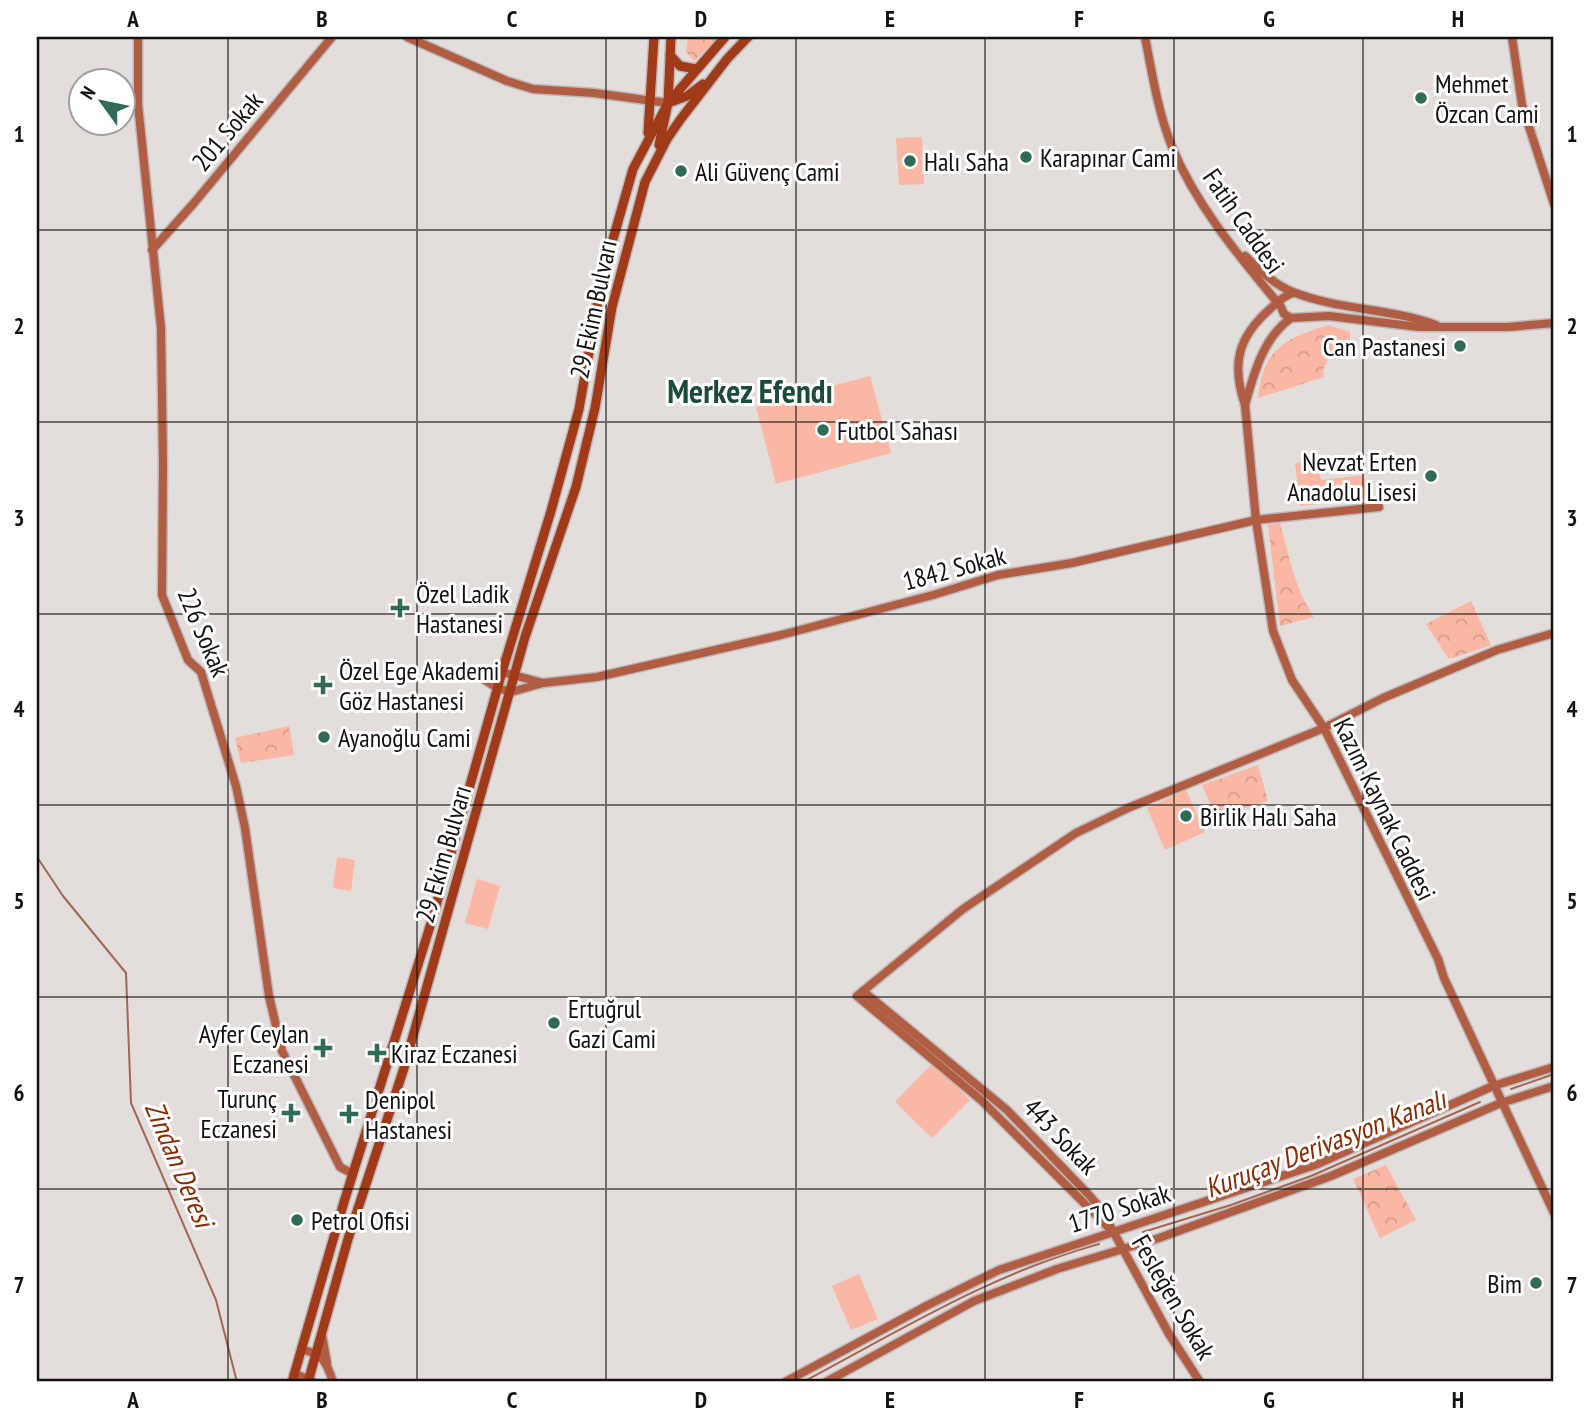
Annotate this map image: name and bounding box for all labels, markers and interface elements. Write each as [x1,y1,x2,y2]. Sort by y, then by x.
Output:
text: A [126,4,139,33]
text: B [316,4,328,33]
text: C [507,4,518,33]
text: D [695,4,707,33]
text: E [885,4,895,33]
text: F [1074,4,1084,33]
text: G [1263,4,1275,33]
text: H [1452,4,1464,33]
north arrow [66,66,136,136]
place label: Mehmet Özcan Cami [1435,67,1539,130]
text: N [75,82,101,104]
street label: 201 Sokak [184,85,270,177]
marker: Mehmet Özcan Cami [1413,90,1429,106]
text: 1 [14,119,25,148]
text: 1 [1567,119,1578,148]
place label: Karapınar Cami [1040,141,1176,174]
place label: Halı Saha [924,145,1009,178]
marker: Karapınar Cami [1018,149,1034,165]
marker: Halı Saha [902,153,918,169]
place label: Ali Güvenç Cami [695,155,840,188]
street label: Fatih Caddesi [1196,162,1292,280]
marker: Ali Güvenç Cami [673,163,689,179]
street label: 29 Ekim Bulvarı [562,237,624,381]
text: 2 [14,311,25,340]
text: 2 [1567,311,1578,340]
place label: Can Pastanesi [1323,330,1446,363]
marker: Can Pastanesi [1452,338,1468,354]
district label: Merkez Efendı [667,369,833,412]
place label: Futbol Sahası [837,414,958,447]
marker: Futbol Sahası [815,422,831,438]
place label: Nevzat Erten Anadolu Lisesi [1287,445,1417,508]
marker: Nevzat Erten Anadolu Lisesi [1423,468,1439,484]
text: 3 [14,503,25,532]
text: 3 [1567,503,1578,532]
street label: 1842 Sokak [899,538,1009,598]
place label: Özel Ladik Hastanesi [416,577,509,640]
street label: 226 Sokak [171,582,237,682]
marker: Özel Ladik Hastanesi [390,598,410,618]
place label: Özel Ege Akademi Göz Hastanesi [339,654,499,717]
marker: Özel Ege Akademi Göz Hastanesi [313,675,333,695]
text: 4 [14,694,25,723]
text: 4 [1567,694,1578,723]
street label: Kazım Kaynak Caddesi [1327,712,1443,906]
place label: Ayanoğlu Cami [338,721,471,754]
marker: Ayanoğlu Cami [316,729,332,745]
street label: 29 Ekim Bulvarı [408,782,478,926]
place label: Birlik Halı Saha [1200,800,1337,833]
marker: Birlik Halı Saha [1178,808,1194,824]
text: 5 [14,886,25,915]
text: 5 [1567,886,1578,915]
place label: Ertuğrul Gazi Cami [568,992,656,1055]
marker: Ertuğrul Gazi Cami [546,1015,562,1031]
place label: Ayfer Ceylan Eczanesi [199,1017,309,1080]
place label: Kiraz Eczanesi [391,1037,518,1070]
marker: Ayfer Ceylan Eczanesi [315,1040,331,1056]
marker: Kiraz Eczanesi [369,1045,385,1061]
text: 6 [14,1078,25,1107]
text: 6 [1567,1078,1578,1107]
water label: Kuruçay Derivasyon Kanalı [1199,1079,1452,1206]
place label: Turunç Eczanesi [201,1082,277,1145]
place label: Denipol Hastanesi [365,1083,452,1146]
street label: 443 Sokak [1017,1091,1105,1181]
water label: Zindan Deresi [137,1095,225,1236]
marker: Denipol Hastanesi [339,1104,359,1124]
marker: Turunç Eczanesi [283,1105,299,1121]
street label: 1770 Sokak [1064,1176,1174,1240]
place label: Petrol Ofisi [311,1204,410,1237]
marker: Petrol Ofisi [289,1212,305,1228]
street label: Fesleğen Sokak [1125,1229,1223,1365]
place label: Bim [1487,1267,1522,1300]
text: 7 [14,1270,25,1299]
text: 7 [1567,1270,1578,1299]
marker: Bim [1528,1275,1544,1291]
text: A [126,1385,139,1414]
text: B [316,1385,328,1414]
text: C [507,1385,518,1414]
text: D [695,1385,707,1414]
text: E [885,1385,895,1414]
text: F [1074,1385,1084,1414]
text: G [1263,1385,1275,1414]
text: H [1452,1385,1464,1414]

